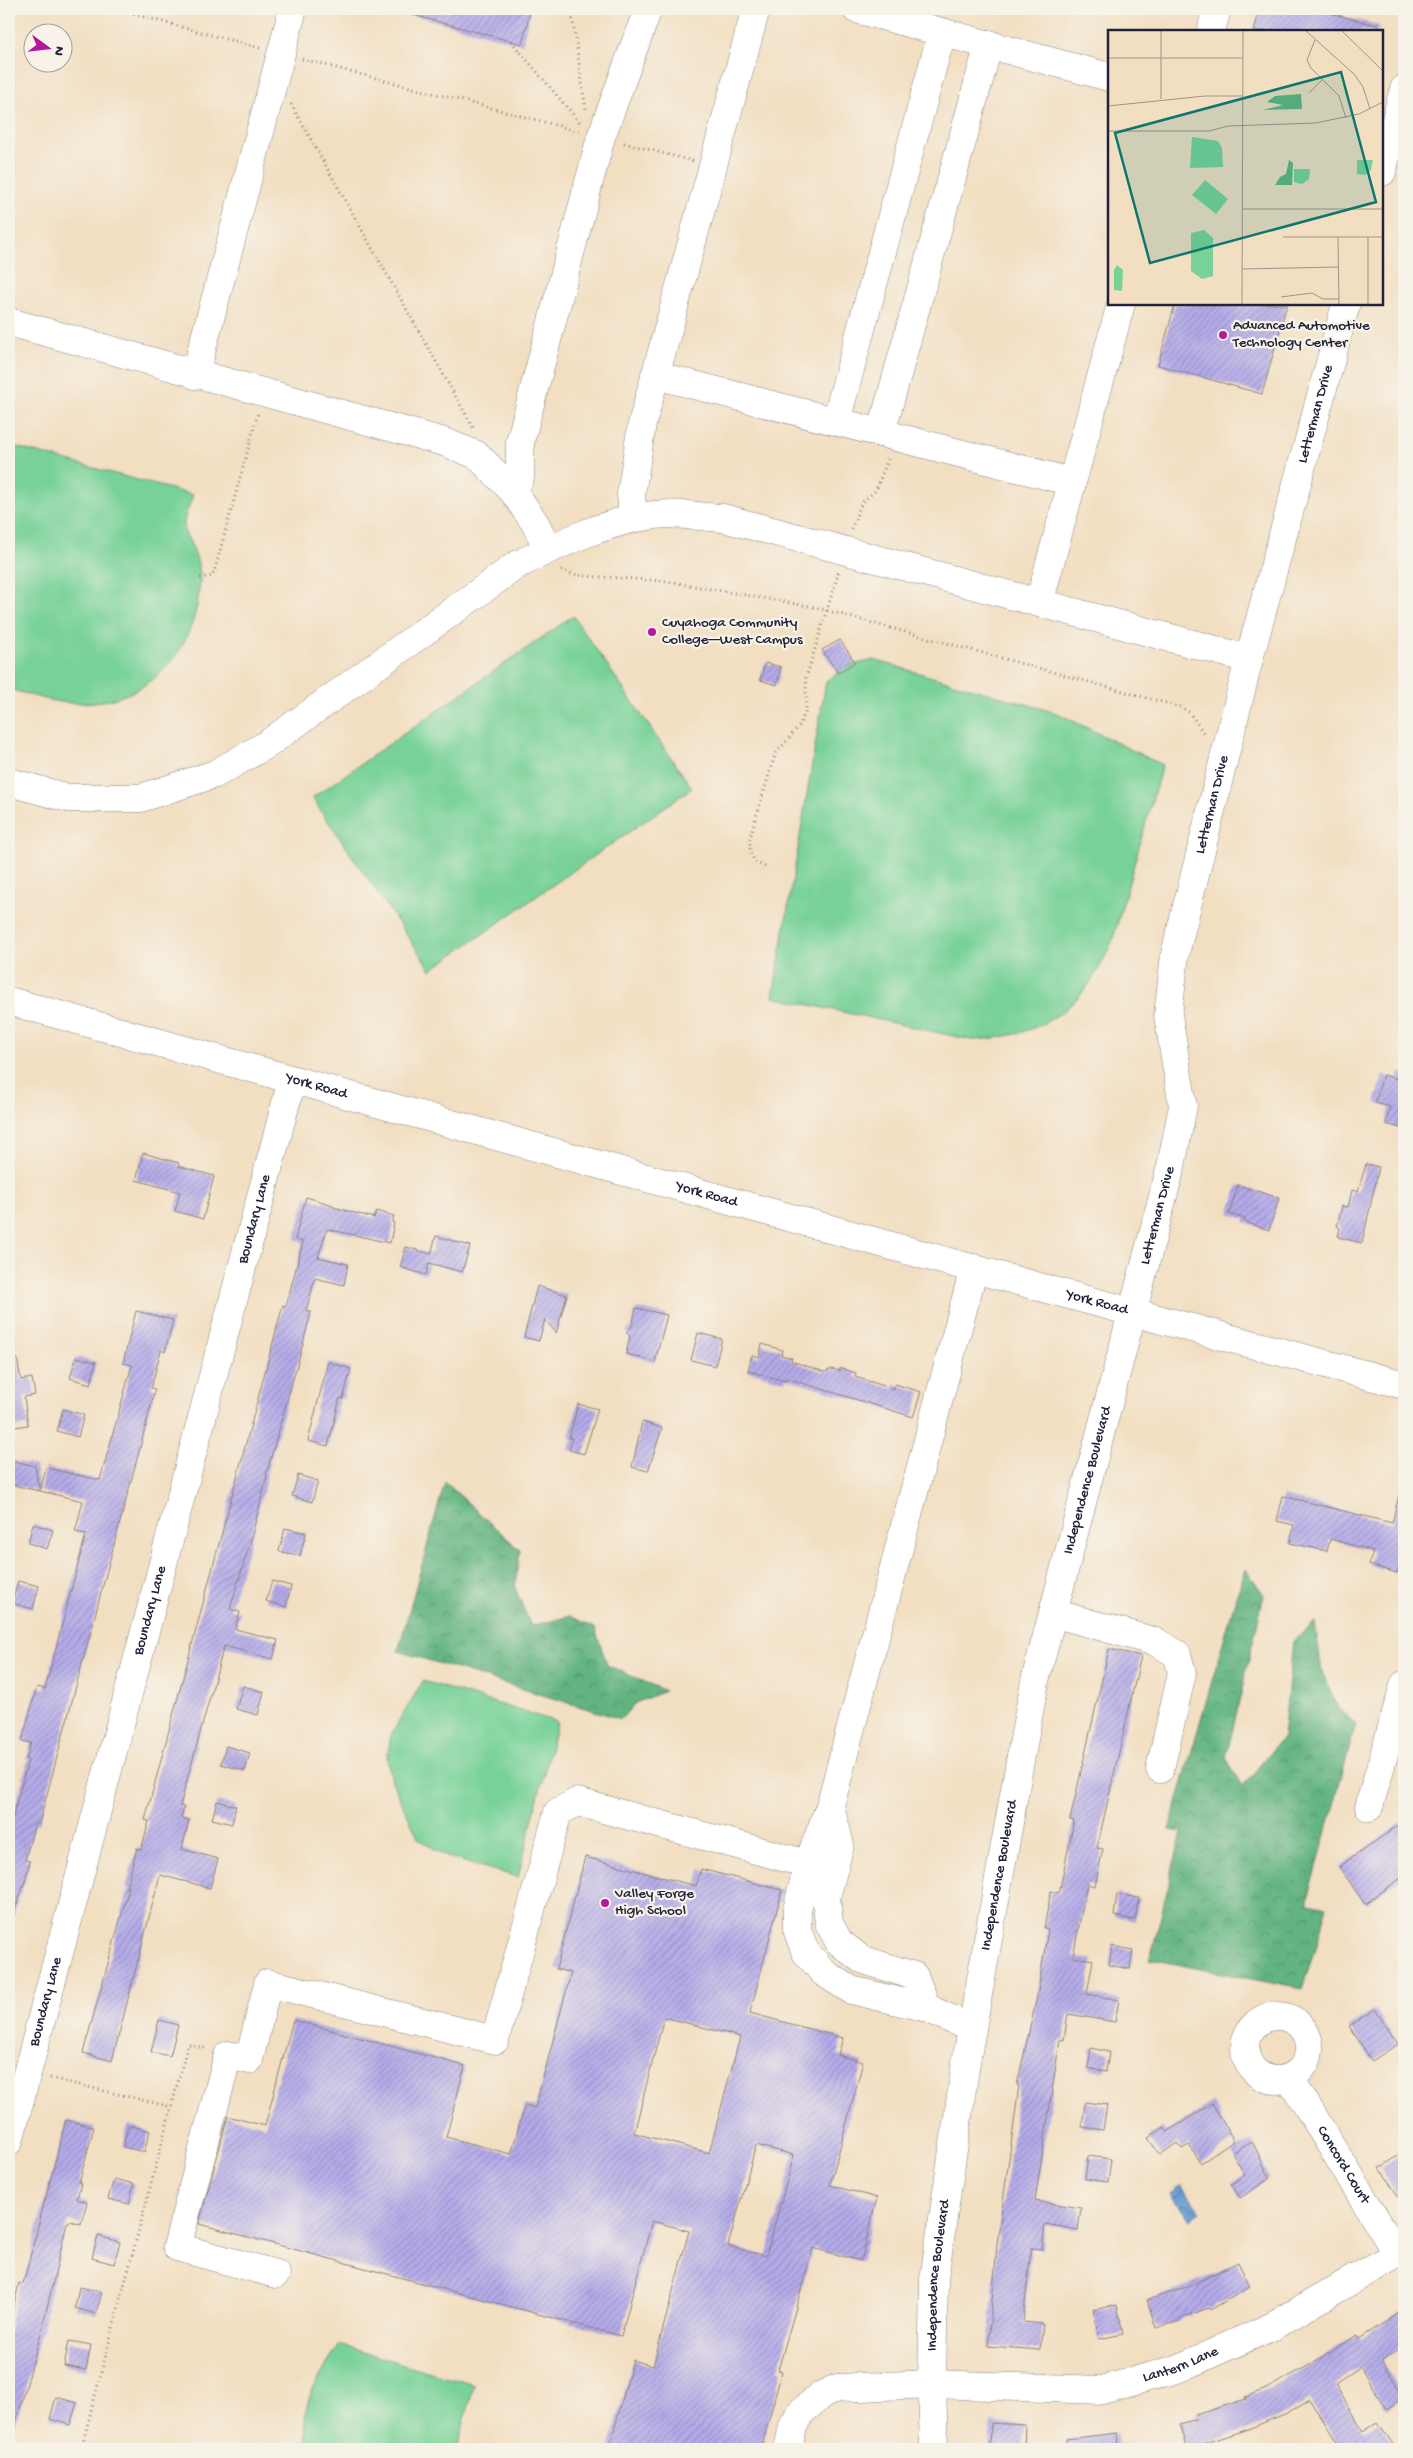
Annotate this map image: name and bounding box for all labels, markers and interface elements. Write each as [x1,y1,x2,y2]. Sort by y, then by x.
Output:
north arrow [22,22,72,72]
inset map [1108,30,1383,305]
text: N [49,44,68,57]
place label: Advanced Automotive Technology Center [1232,317,1370,352]
marker: Advanced Automotive Technology Center [1217,329,1229,341]
street label: Letterman Drive [1294,363,1338,465]
place label: Cuyahoga Community College—West Campus [662,614,803,649]
marker: Cuyahoga Community College—West Campus [646,626,658,638]
street label: Letterman Drive [1191,753,1234,856]
street label: York Road [282,1069,350,1104]
street label: Letterman Drive [1136,1164,1180,1267]
street label: Boundary Lane [234,1172,275,1267]
street label: York Road [672,1177,741,1212]
street label: York Road [1062,1285,1131,1320]
street label: Independence Boulevard [1060,1403,1116,1556]
street label: Boundary Lane [130,1564,171,1658]
street label: Independence Boulevard [977,1798,1022,1952]
place label: Valley Forge High School [614,1885,694,1920]
marker: Valley Forge High School [599,1897,611,1909]
street label: Boundary Lane [25,1955,67,2049]
street label: Concord Court [1312,2123,1375,2209]
street label: Independence Boulevard [924,2197,955,2351]
street label: Lantern Lane [1141,2342,1222,2387]

